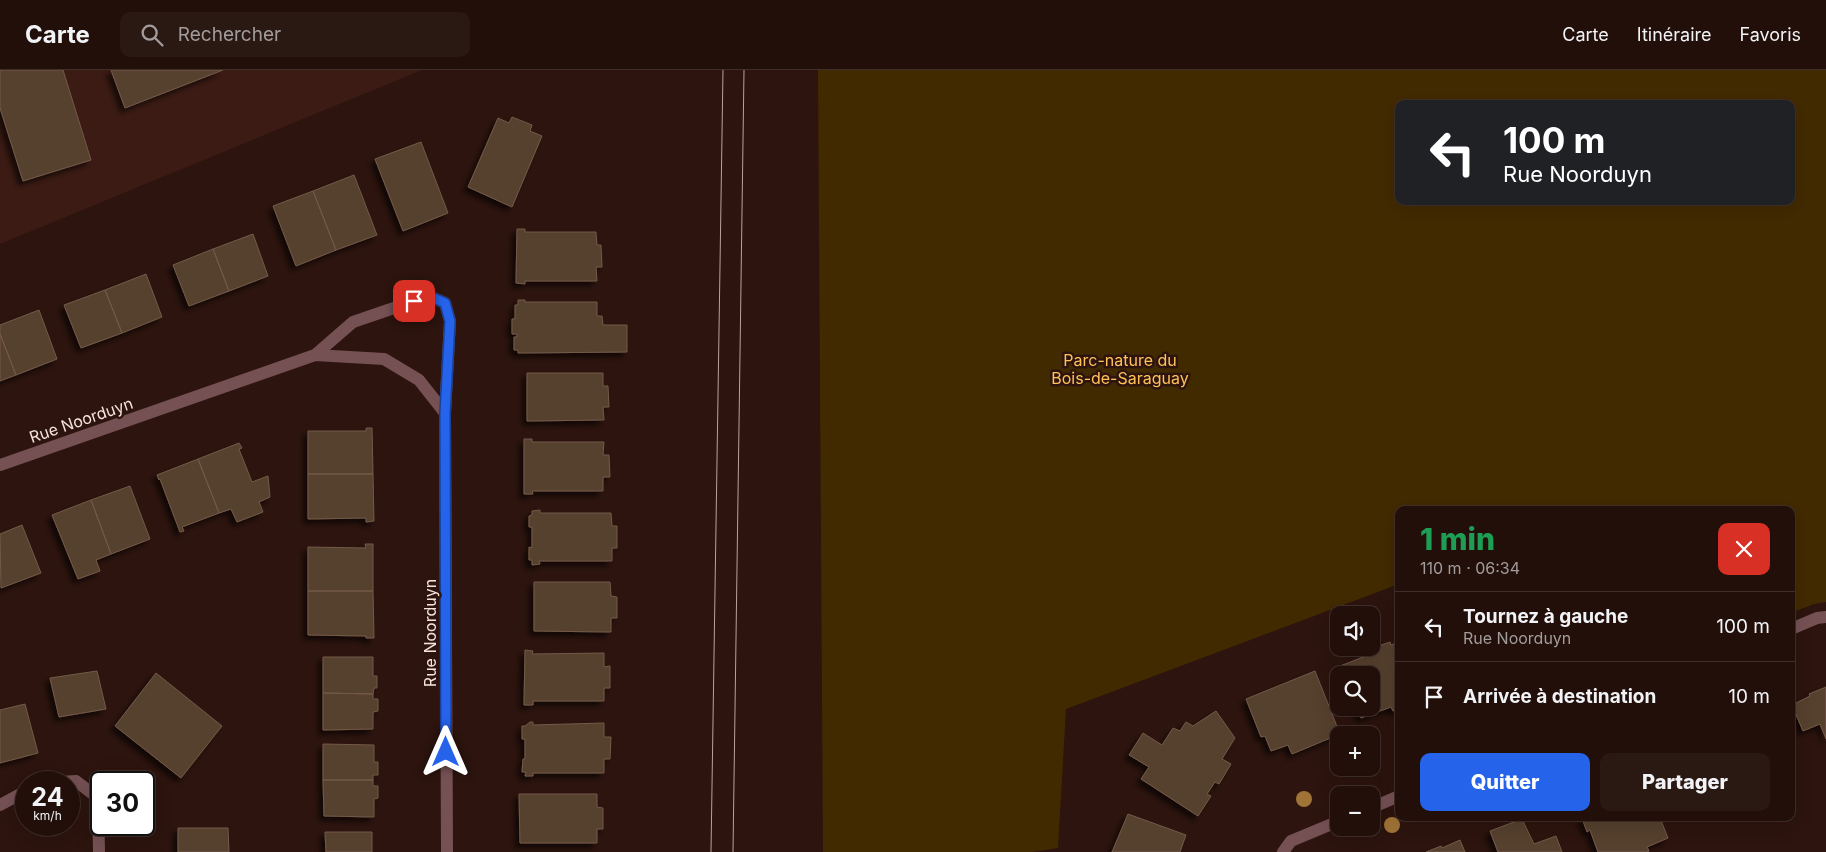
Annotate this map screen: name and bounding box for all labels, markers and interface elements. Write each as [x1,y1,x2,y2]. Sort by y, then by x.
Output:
search box [120,12,470,57]
text: Carte [25,20,90,49]
icon: search [138,21,166,49]
text: Rechercher [178,23,281,46]
text: Carte [1562,24,1609,45]
text: Itinéraire [1637,24,1711,45]
text: Favoris [1739,24,1801,45]
text: 100 m [1503,119,1606,161]
icon: left [1420,120,1485,185]
text: Rue Noorduyn [1503,161,1652,187]
pin [393,280,435,322]
icon: arrive [400,287,428,315]
park label: Parc-nature du Bois-de-Saraguay [1051,350,1189,388]
street label: Rue Noorduyn [27,393,135,447]
text: 1 min [1420,521,1495,557]
button: close [1718,523,1770,575]
text: 110 m · 06:34 [1420,558,1520,578]
street label: Rue Noorduyn [420,579,440,687]
text: Tournez à gauche [1463,605,1628,628]
map controls [1330,606,1380,836]
button: sound [1330,606,1380,656]
icon: left [1420,613,1448,641]
text: 100 m [1716,615,1770,638]
text: Rue Noorduyn [1463,628,1571,648]
button: search [1330,666,1380,716]
icon: arrive [1420,683,1448,711]
text: Arrivée à destination [1463,685,1656,708]
text: 10 m [1728,685,1770,708]
position arrow [419,725,471,777]
button: + [1330,726,1380,776]
button: Quitter [1420,753,1590,811]
button: Partager [1600,753,1770,811]
speed limit sign: 30 [90,771,155,836]
text: 24 [31,782,64,812]
button: − [1330,786,1380,836]
text: km/h [33,808,62,823]

